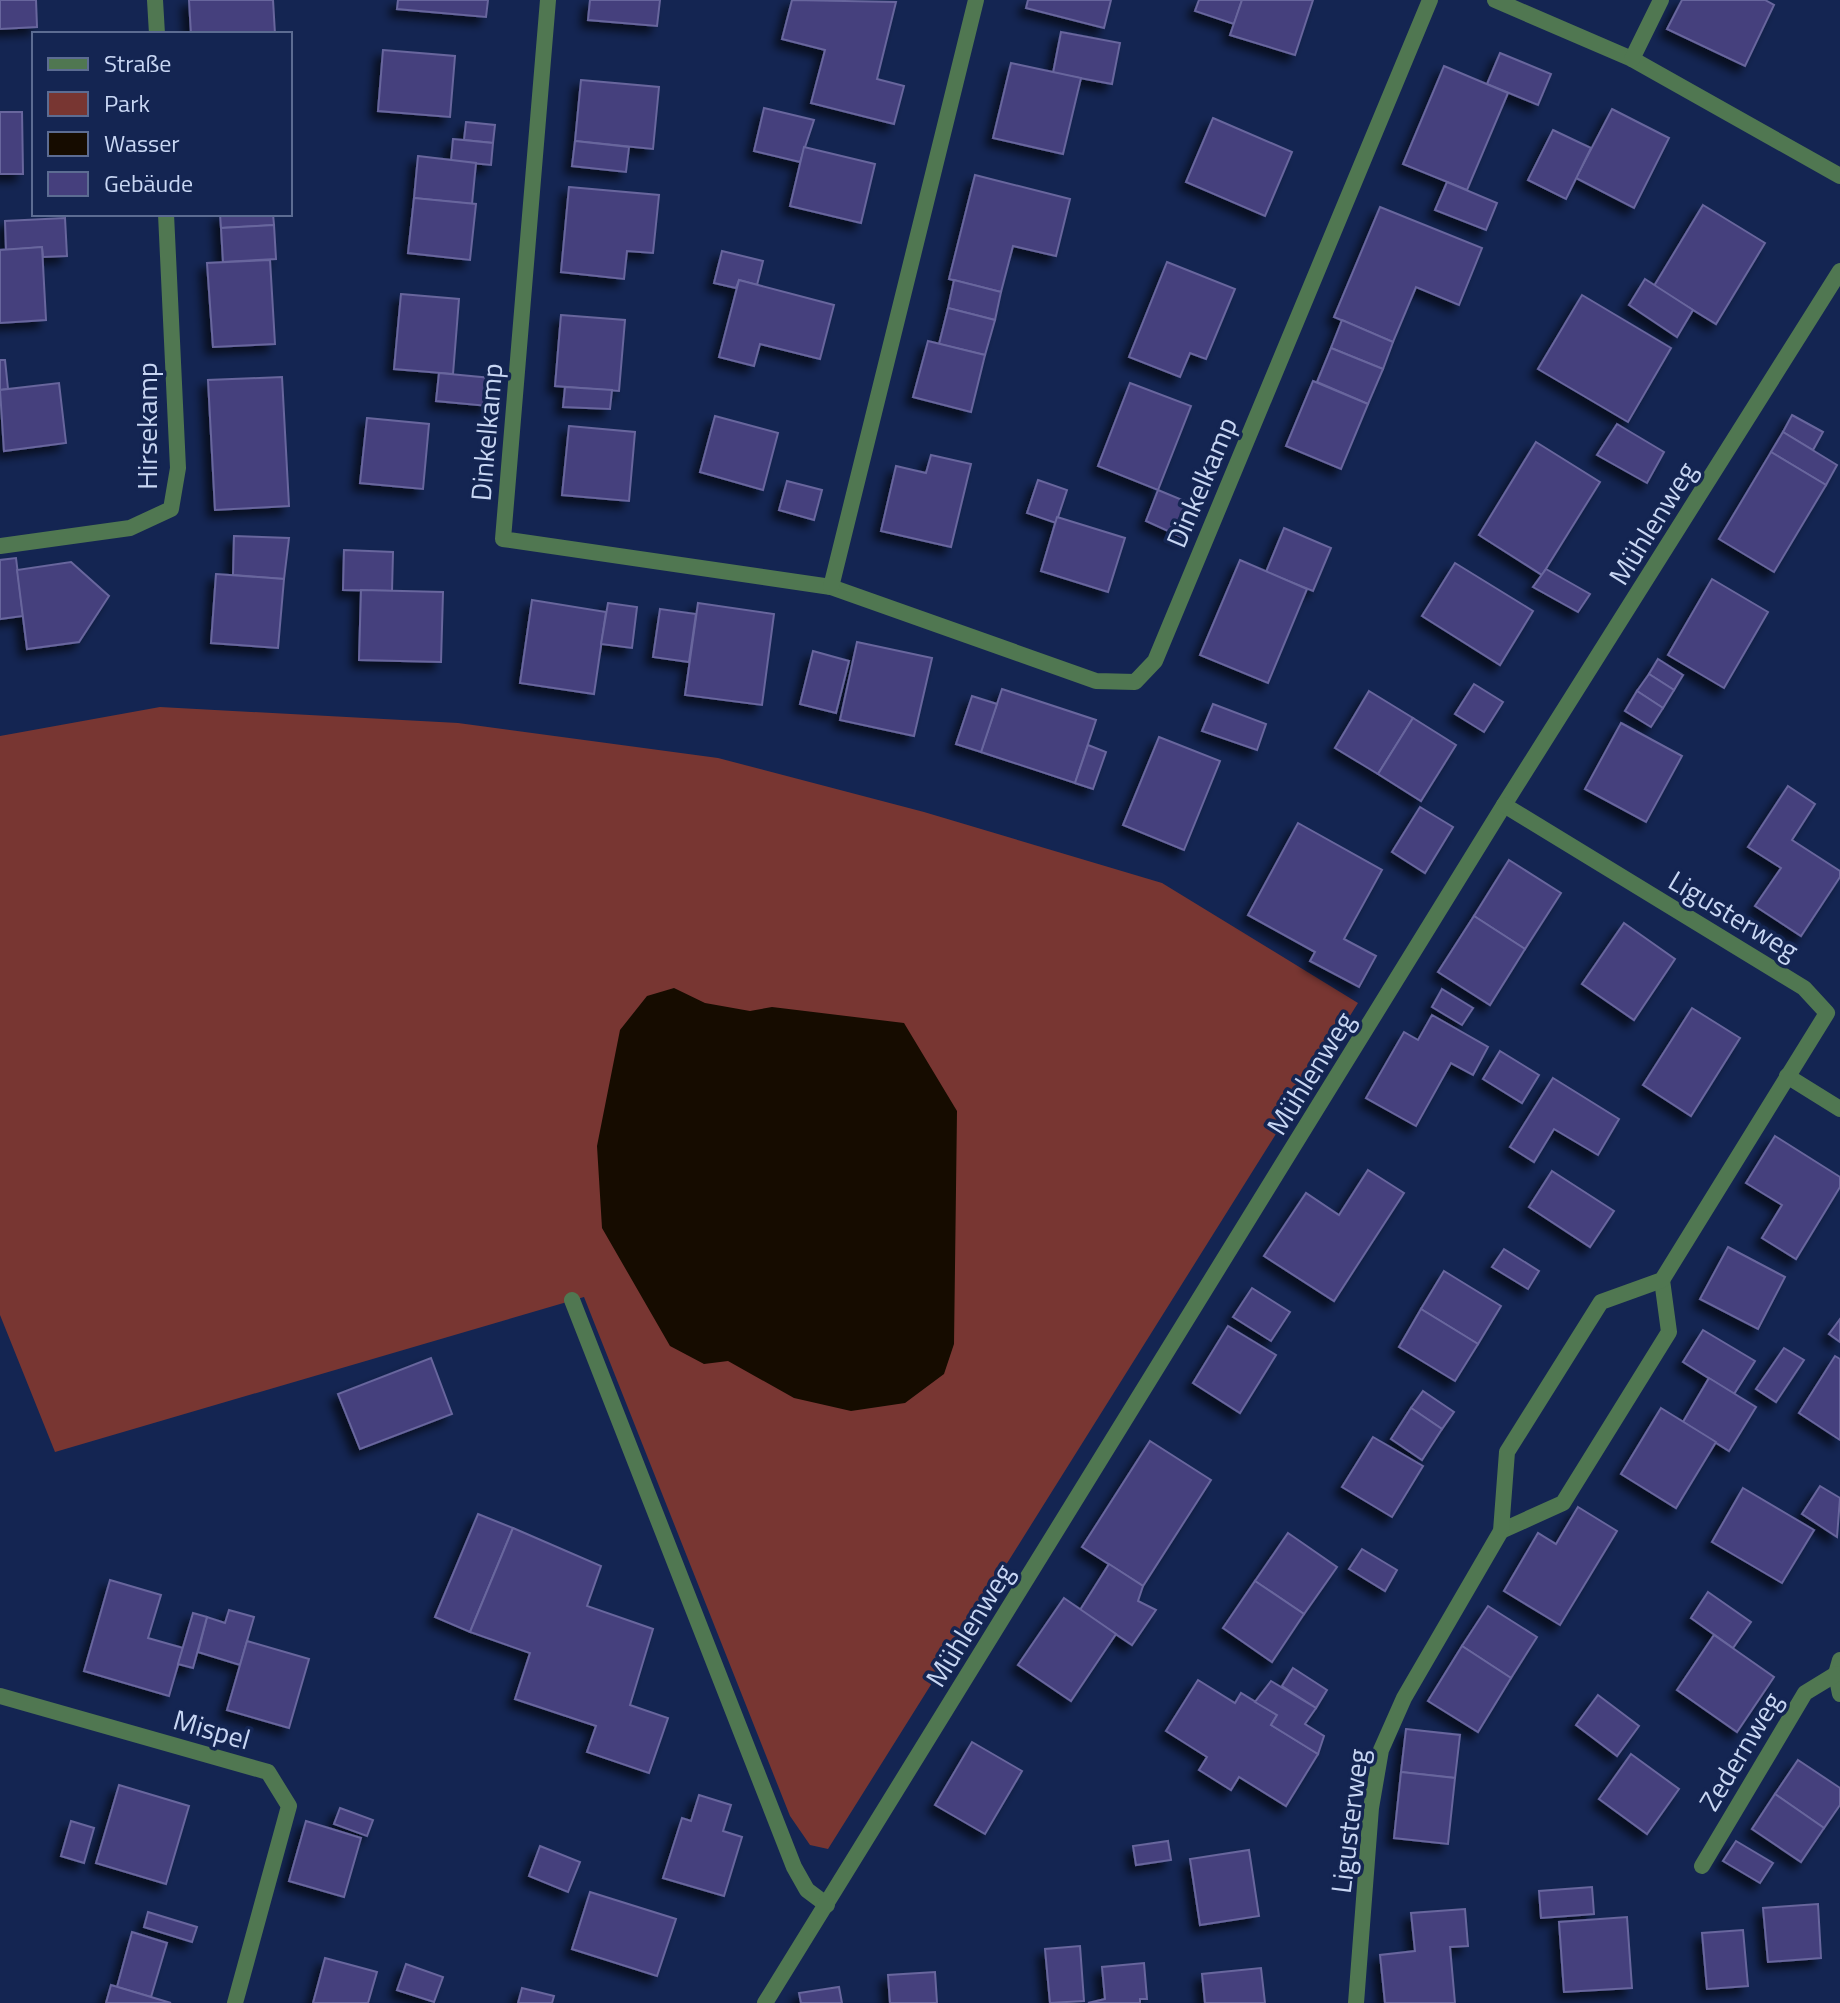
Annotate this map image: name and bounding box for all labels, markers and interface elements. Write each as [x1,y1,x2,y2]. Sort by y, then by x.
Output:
legend [32,32,292,216]
text: Straße [104,45,171,81]
text: Park [104,85,150,121]
text: Wasser [104,125,180,161]
text: Gebäude [104,165,193,201]
street label: Dinkelkamp [459,361,513,503]
street label: Hirsekamp [125,362,168,490]
street label: Dinkelkamp [1154,410,1248,554]
street label: Mühlenweg [1597,453,1707,593]
street label: Ligusterweg [1661,859,1807,971]
street label: Mühlenweg [1255,1003,1365,1143]
street label: Mühlenweg [914,1555,1024,1695]
street label: Zedernweg [1688,1683,1792,1819]
street label: Mispel [169,1698,255,1760]
street label: Ligusterweg [1319,1746,1379,1896]

